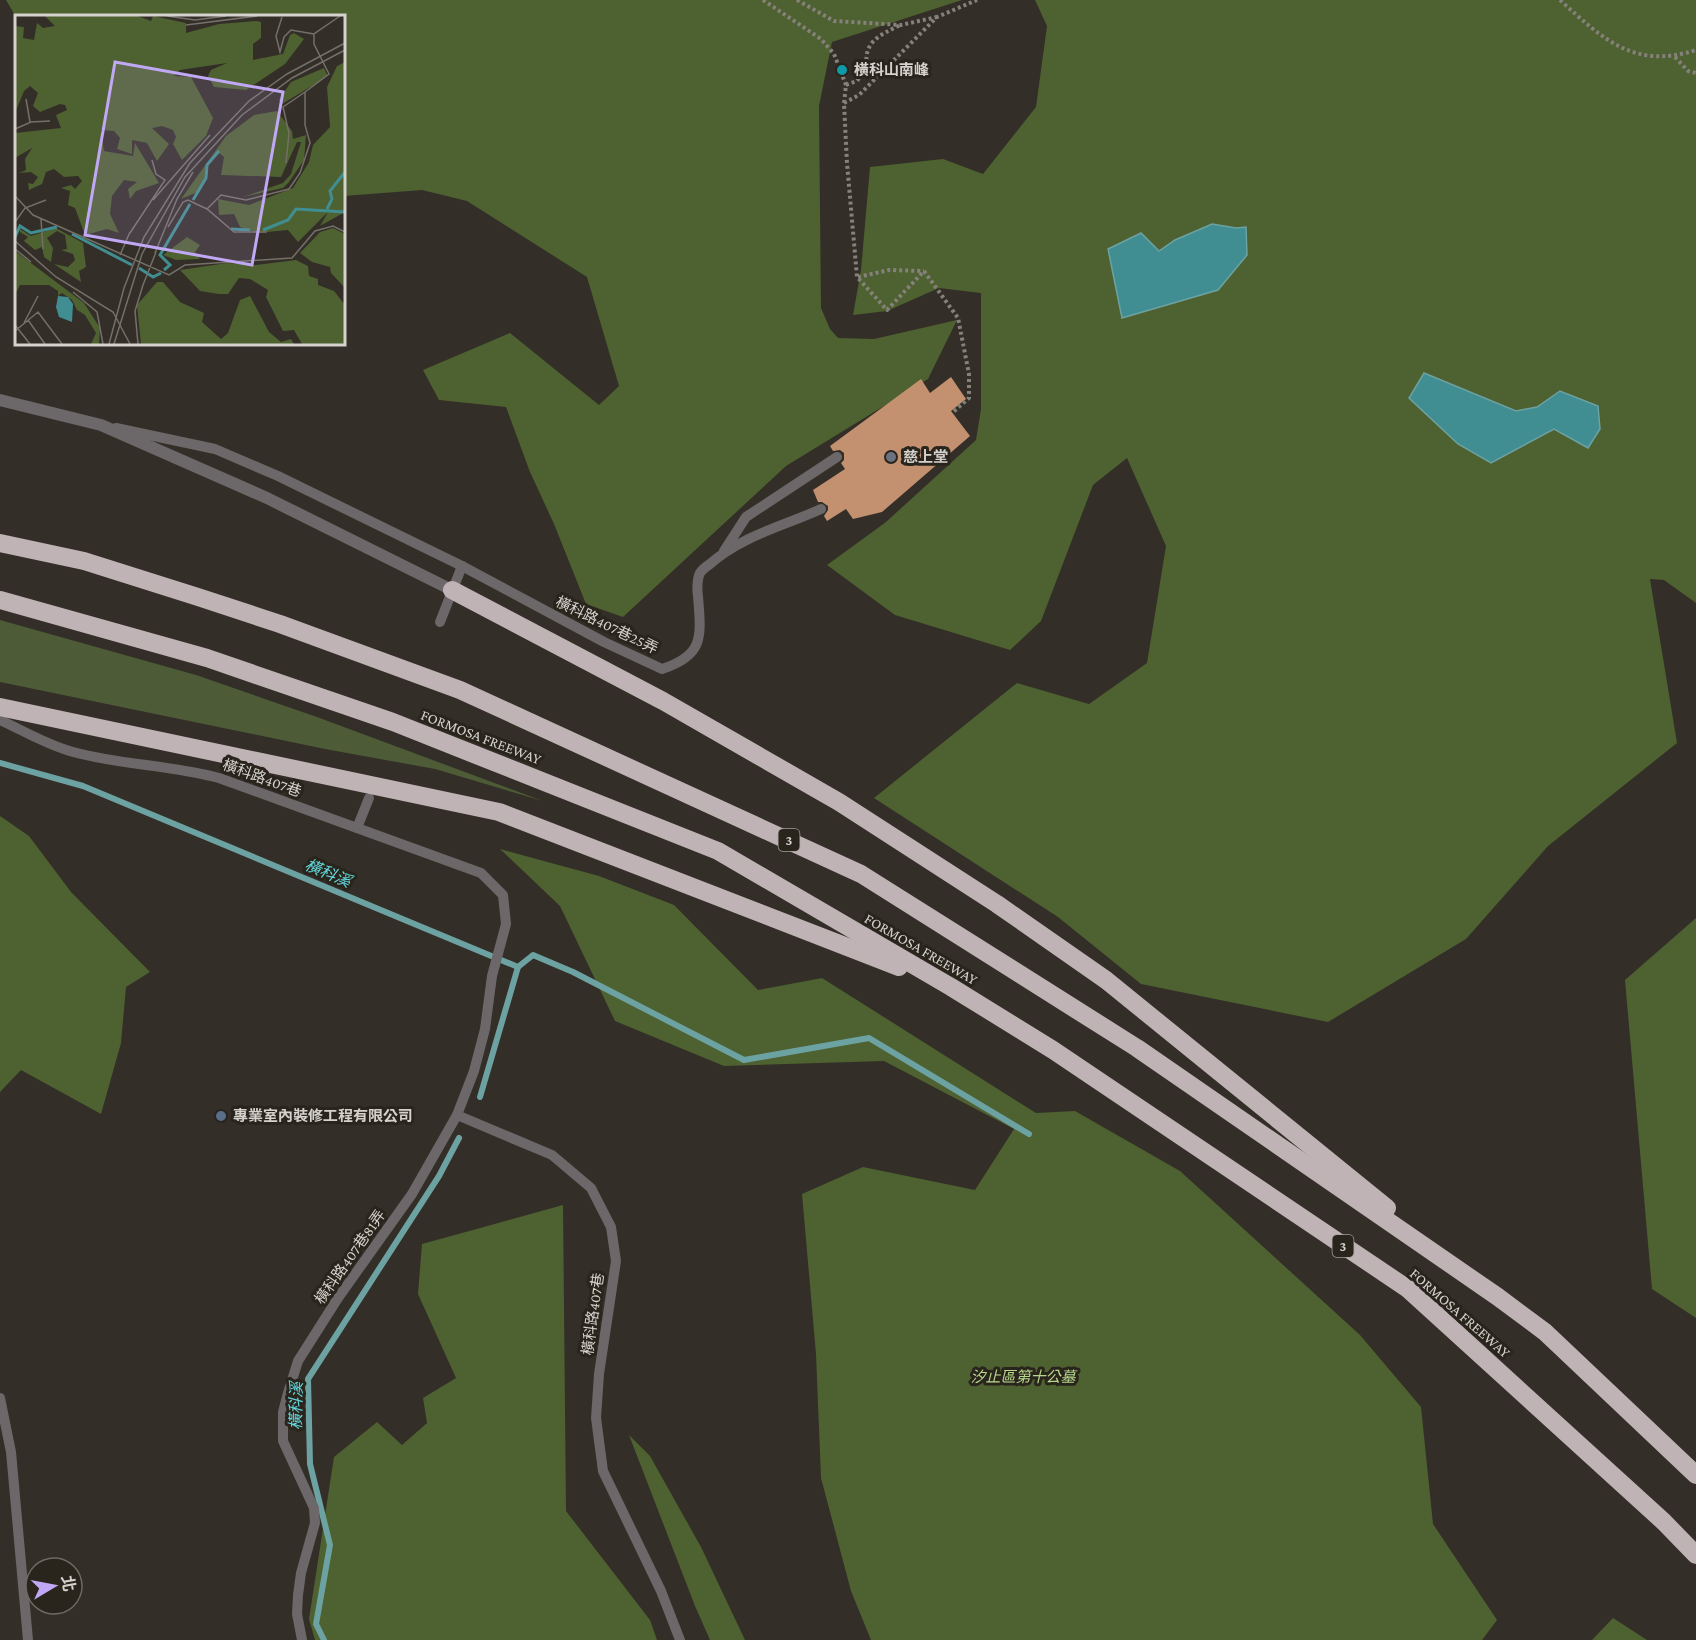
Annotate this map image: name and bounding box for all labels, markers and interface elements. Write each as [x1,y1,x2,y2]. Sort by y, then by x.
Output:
inset map [15,15,345,345]
place label: 橫科山南峰 [854,61,929,78]
marker: 橫科山南峰 [835,63,849,77]
place label: 慈上堂 [903,449,948,465]
marker: 慈上堂 [884,450,898,464]
street label: 橫科路407巷25弄 [553,593,661,657]
street label: FORMOSA FREEWAY [419,707,543,767]
street label: 橫科路407巷 [220,756,304,800]
road number: 3 [778,829,800,851]
water label: 橫科溪 [303,856,355,891]
street label: FORMOSA FREEWAY [862,910,980,988]
place label: 專業室內裝修工程有限公司 [233,1108,413,1124]
marker: 專業室內裝修工程有限公司 [214,1109,228,1123]
street label: 橫科路407巷81弄 [312,1207,388,1307]
road number: 3 [1332,1235,1354,1257]
street label: FORMOSA FREEWAY [1407,1265,1513,1361]
street label: 橫科路407巷 [579,1272,607,1356]
park label: 汐止區第十公墓 [970,1369,1078,1385]
water label: 橫科溪 [287,1380,305,1430]
north arrow [24,1556,84,1616]
text: 北 [59,1574,78,1593]

